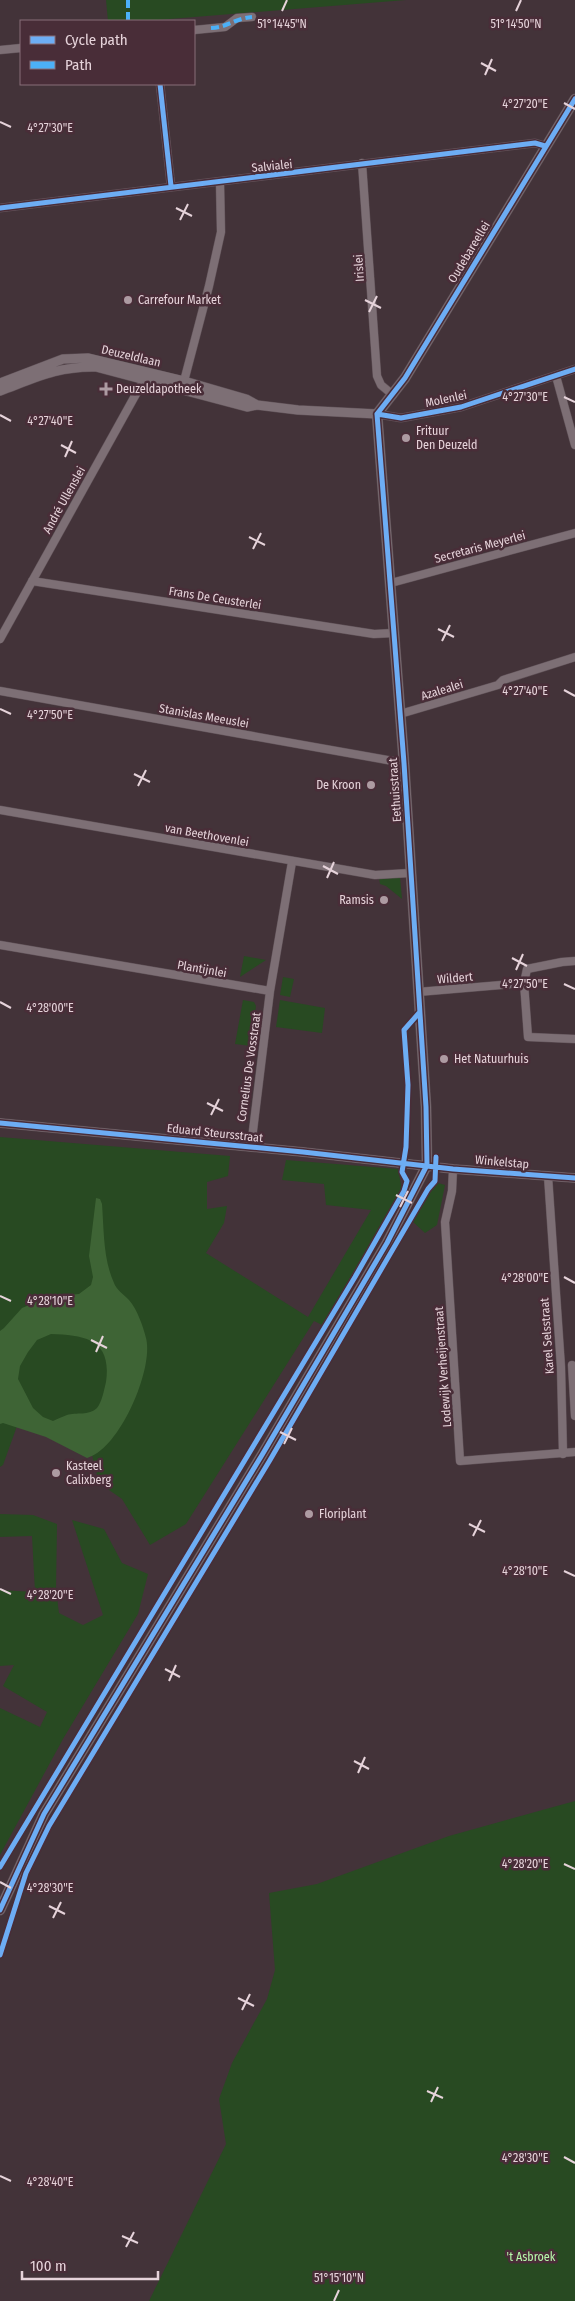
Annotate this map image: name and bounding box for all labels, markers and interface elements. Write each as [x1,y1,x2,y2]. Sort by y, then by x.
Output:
text: 51°14'45"N [257,17,307,31]
text: 51°14'50"N [490,17,542,31]
legend [20,20,195,85]
text: Cycle path [65,31,128,49]
text: Path [65,56,92,74]
text: 4°27'20"E [502,97,548,111]
text: 4°27'30"E [27,121,73,135]
street label: Salvialei [251,157,293,175]
street label: Oudebareellei [445,219,493,285]
street label: Irislei [351,254,367,282]
place label: Carrefour Market [138,293,221,307]
marker: Carrefour Market [122,294,134,306]
street label: Deuzeldlaan [100,342,162,370]
place label: Deuzeldapotheek [116,382,202,396]
marker: Deuzeldapotheek [100,383,112,395]
street label: Molenlei [424,388,468,410]
text: 4°27'30"E [502,390,548,404]
text: 4°27'40"E [27,414,73,428]
place label: Frituur Den Deuzeld [416,424,477,452]
marker: Frituur Den Deuzeld [400,432,412,444]
street label: André Ullenslei [40,464,88,536]
street label: Secretaris Meyerlei [433,528,527,566]
street label: Frans De Ceusterlei [168,584,262,612]
street label: Azalealei [419,677,465,703]
text: 4°27'40"E [502,684,548,698]
street label: Stanislas Meeuslei [158,701,250,731]
text: 4°27'50"E [27,708,73,722]
street label: Eethuisstraat [386,757,404,823]
place label: De Kroon [316,778,361,792]
marker: De Kroon [365,779,377,791]
street label: van Beethovenlei [164,821,250,849]
place label: Ramsis [339,893,374,907]
marker: Ramsis [378,894,390,906]
street label: Plantijnlei [176,958,228,980]
street label: Wildert [437,969,473,987]
text: 4°27'50"E [502,977,548,991]
text: 4°28'00"E [26,1001,74,1015]
street label: Cornelius De Vosstraat [234,1011,264,1123]
place label: Het Natuurhuis [454,1052,529,1066]
marker: Het Natuurhuis [438,1053,450,1065]
street label: Eduard Steursstraat [166,1121,264,1145]
street label: Winkelstap [474,1153,530,1171]
text: 4°28'00"E [501,1271,549,1285]
text: 4°28'10"E [27,1294,73,1308]
street label: Karel Selsstraat [537,1297,557,1375]
street label: Lodewijk Verheijenstraat [432,1306,454,1428]
place label: Kasteel Calixberg [66,1459,112,1487]
marker: Kasteel Calixberg [50,1467,62,1479]
place label: Floriplant [319,1507,366,1521]
marker: Floriplant [303,1508,315,1520]
text: 4°28'10"E [502,1564,548,1578]
text: 4°28'20"E [27,1588,74,1602]
text: 4°28'20"E [502,1857,549,1871]
text: 4°28'30"E [27,1881,74,1895]
text: 4°28'30"E [502,2151,549,2165]
text: 4°28'40"E [27,2175,74,2189]
scale bar [22,2248,159,2280]
park label: 't Asbroek [507,2250,556,2264]
text: 100 m [30,2257,67,2275]
text: 51°15'10"N [314,2271,364,2285]

